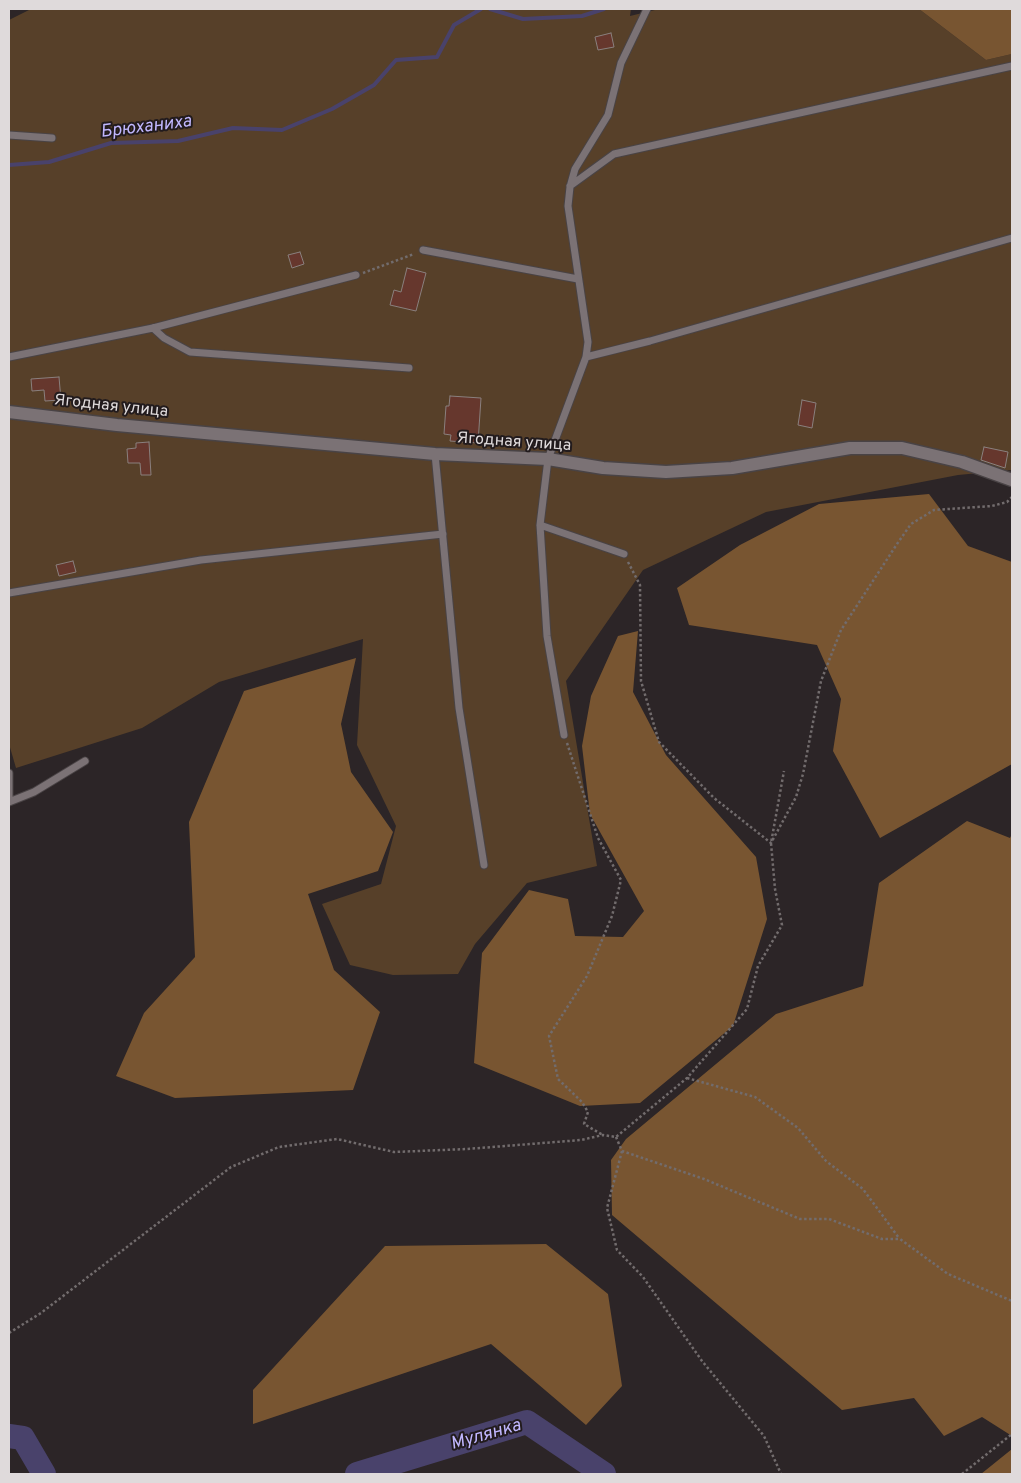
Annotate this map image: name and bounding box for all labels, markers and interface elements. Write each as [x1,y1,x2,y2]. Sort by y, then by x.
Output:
water label: Брюханиха [99,112,193,144]
street label: Ягодная улица [53,391,169,423]
street label: Ягодная улица [456,429,572,457]
water label: Мулянка [448,1416,524,1456]

